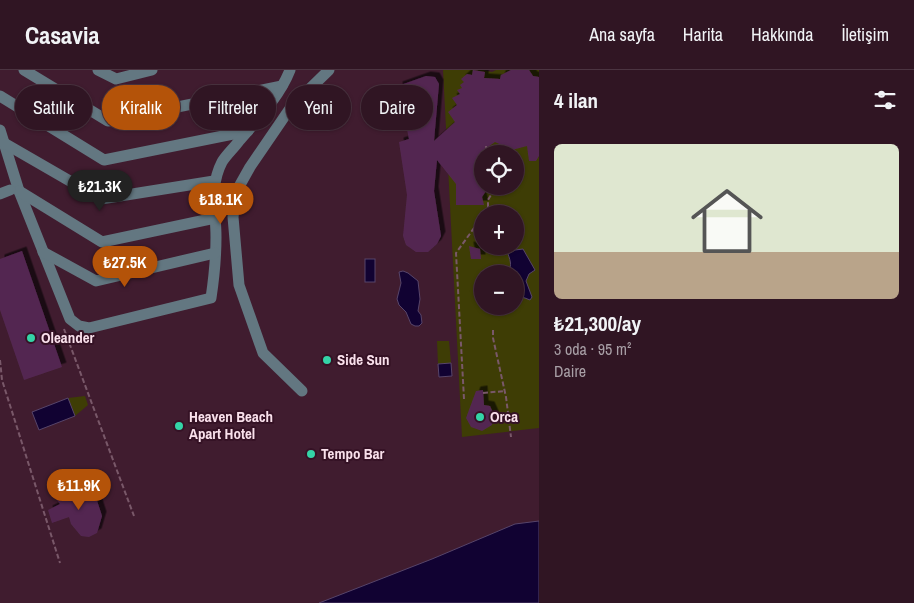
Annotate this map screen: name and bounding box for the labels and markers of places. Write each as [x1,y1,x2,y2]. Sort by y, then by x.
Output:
pin: ₺21.3K [59,170,141,212]
pin: ₺18.1K [180,182,262,225]
pin: ₺27.5K [84,246,166,288]
place label: Oleander [41,327,95,348]
marker: Oleander [25,332,37,344]
place label: Side Sun [337,349,390,370]
marker: Side Sun [321,354,333,366]
place label: Heaven Beach Apart Hotel [189,406,273,444]
place label: Orca [490,406,518,427]
marker: Orca [474,411,486,423]
marker: Heaven Beach Apart Hotel [173,420,185,432]
place label: Tempo Bar [321,443,385,464]
marker: Tempo Bar [305,448,317,460]
pin: ₺11.9K [38,468,120,511]

